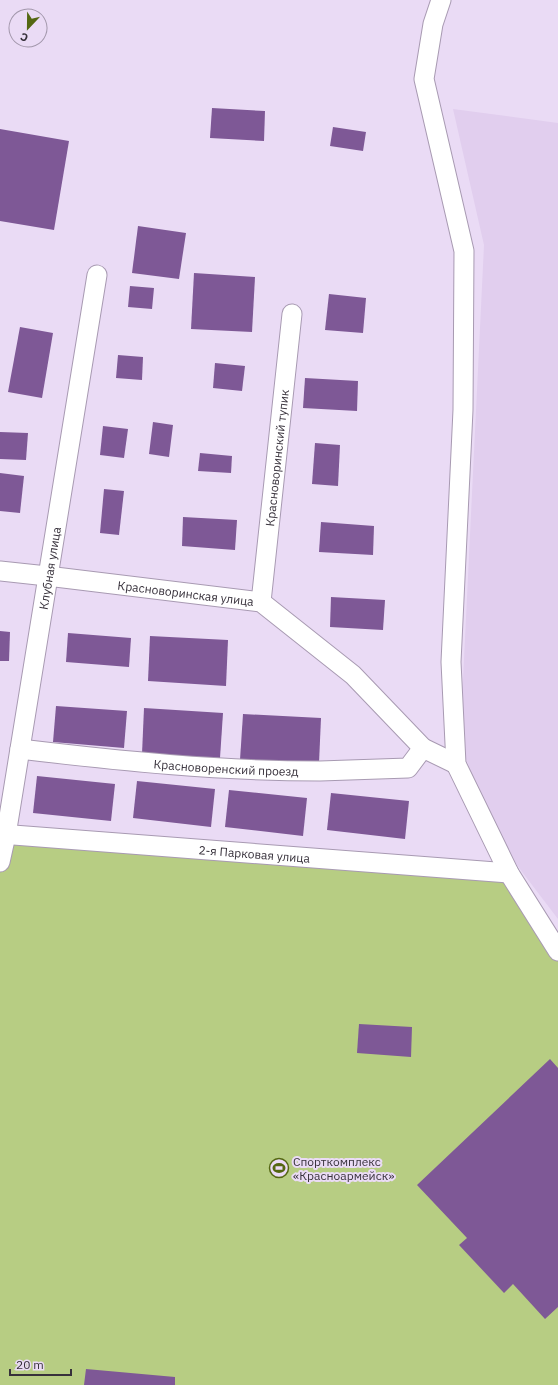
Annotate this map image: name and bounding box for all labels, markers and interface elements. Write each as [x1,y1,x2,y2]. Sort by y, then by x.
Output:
north arrow [8,8,48,48]
text: С [18,29,30,45]
street label: Красноворинский тупик [262,388,291,527]
street label: Клубная улица [35,525,64,611]
street label: Красноворинская улица [117,577,255,609]
street label: Красноворенский проезд [153,756,299,778]
street label: 2-я Парковая улица [198,842,311,865]
place label: Спорткомплекс «Красноармейск» [293,1154,394,1183]
sports icon: Спорткомплекс «Красноармейск» [268,1157,290,1179]
scale bar [10,1351,71,1377]
text: 20 m [16,1357,44,1372]

